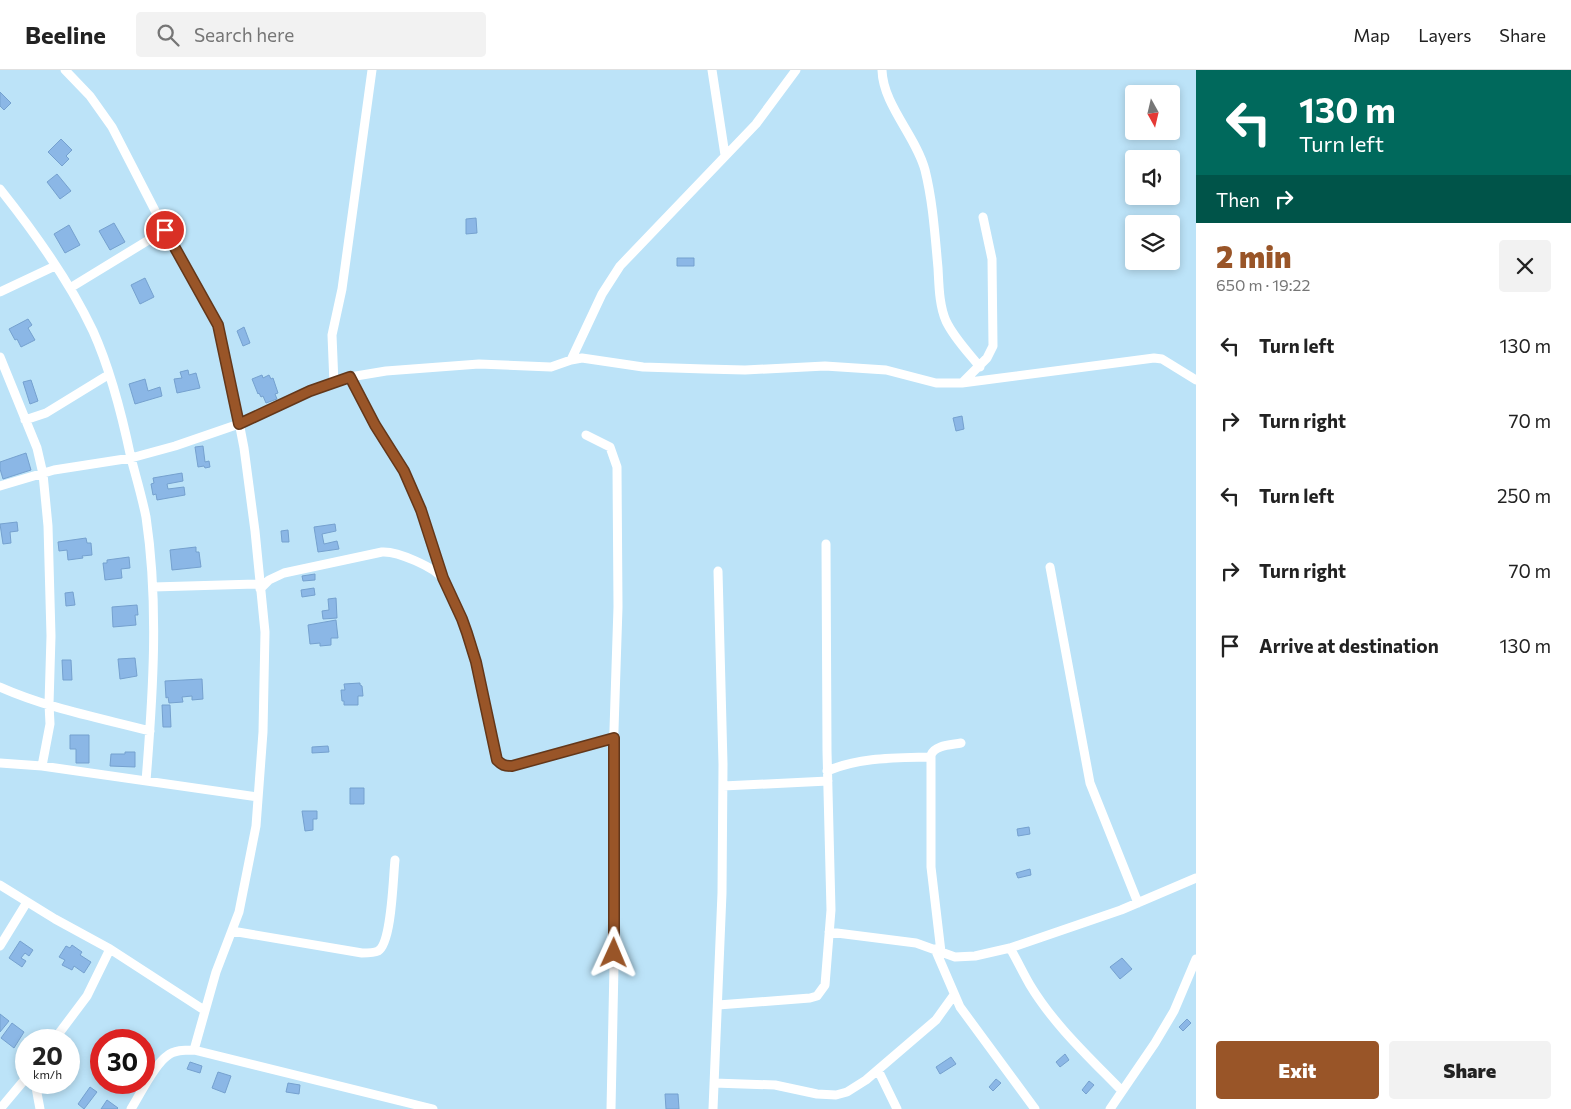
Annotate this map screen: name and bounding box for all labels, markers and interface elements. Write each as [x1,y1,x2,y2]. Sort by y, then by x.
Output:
search box [136,12,486,57]
text: Beeline [25,20,106,49]
icon: search [154,21,182,49]
text: Search here [194,23,294,46]
text: Map [1353,24,1390,46]
text: Layers [1418,24,1471,46]
text: Share [1499,24,1546,46]
north arrow [1125,85,1180,140]
map controls [1125,85,1180,270]
text: 130 m [1299,87,1396,130]
icon: left [1216,90,1281,155]
text: Turn left [1299,130,1384,157]
button: sound [1125,150,1180,205]
icon: right [1270,185,1298,213]
text: Then [1216,188,1260,211]
pin [144,209,186,251]
button: layers [1125,215,1180,270]
icon: arrive [151,216,179,244]
text: 2 min [1216,237,1291,274]
button: close [1499,240,1551,292]
text: 650 m · 19:22 [1216,275,1310,294]
icon: left [1216,332,1244,360]
text: Turn left [1259,334,1334,357]
text: 130 m [1499,334,1551,357]
icon: right [1216,407,1244,435]
text: Turn right [1259,409,1346,432]
text: 70 m [1508,409,1551,432]
icon: left [1216,482,1244,510]
text: Turn left [1259,484,1334,507]
text: 250 m [1497,484,1551,507]
icon: right [1216,557,1244,585]
text: Turn right [1259,559,1346,582]
text: 70 m [1508,559,1551,582]
icon: arrive [1216,632,1244,660]
text: Arrive at destination [1259,634,1439,657]
text: 130 m [1499,634,1551,657]
position arrow [587,926,639,978]
speed limit sign: 30 [90,1029,155,1094]
text: 20 [32,1040,63,1070]
button: Exit [1216,1041,1379,1099]
button: Share [1389,1041,1551,1099]
text: km/h [33,1067,62,1081]

